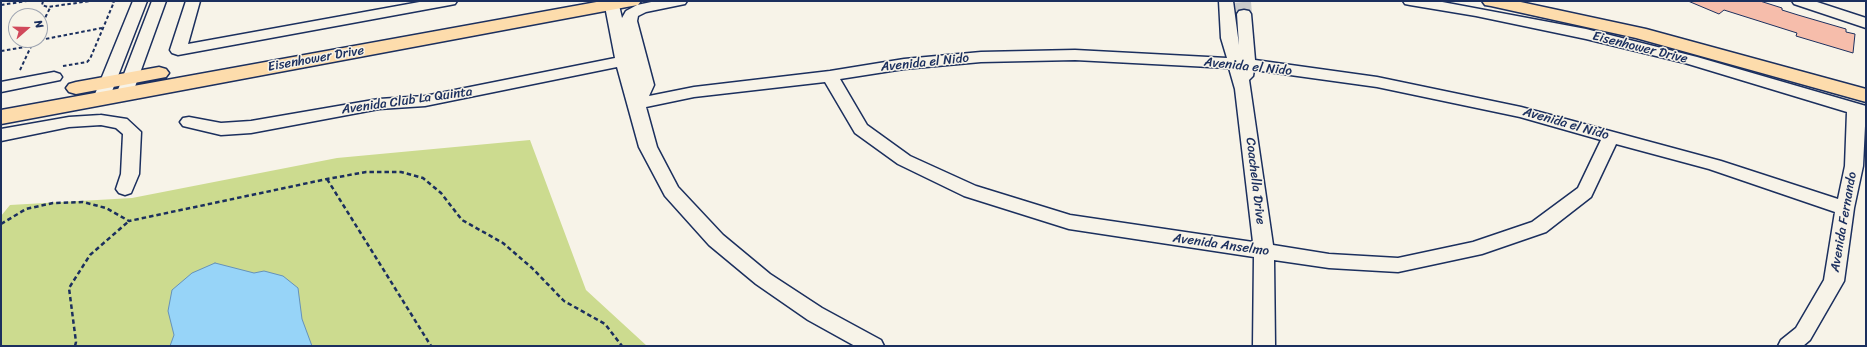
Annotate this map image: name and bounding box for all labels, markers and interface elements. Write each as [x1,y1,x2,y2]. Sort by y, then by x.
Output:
north arrow [8,8,48,48]
text: N [29,17,49,31]
street label: Eisenhower Drive [1591,29,1689,67]
street label: Eisenhower Drive [267,43,365,75]
street label: Avenida el Nido [880,51,970,75]
street label: Avenida el Nido [1203,55,1293,79]
street label: Avenida Club La Quinta [341,84,473,118]
street label: Avenida el Nido [1521,104,1611,144]
street label: Coachella Drive [1242,137,1268,225]
street label: Avenida Fernando [1827,171,1861,273]
street label: Avenida Anselmo [1172,231,1270,259]

